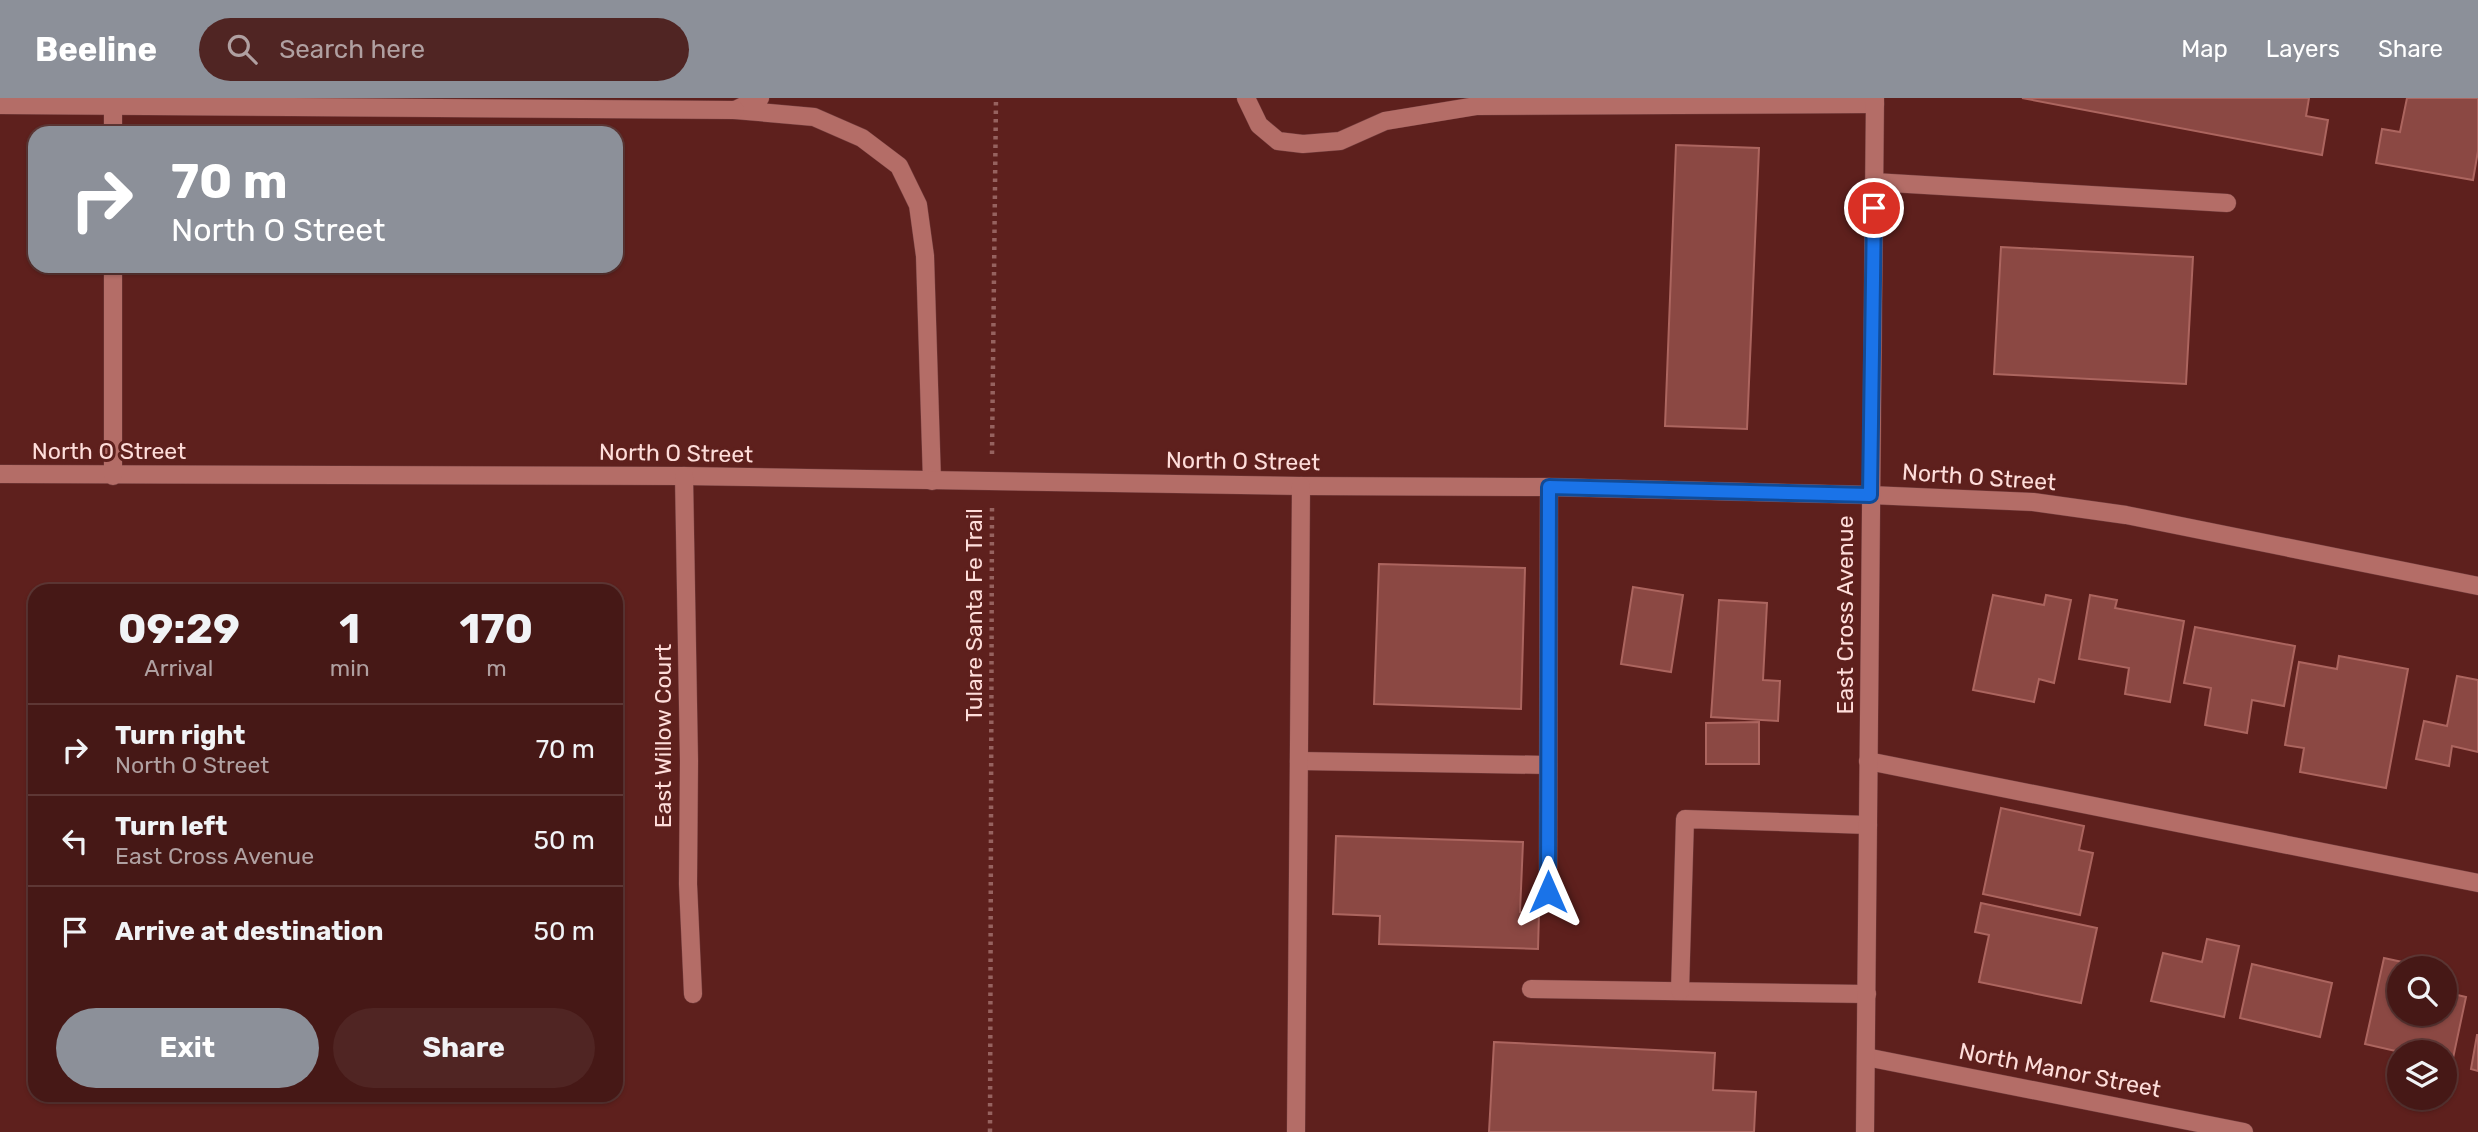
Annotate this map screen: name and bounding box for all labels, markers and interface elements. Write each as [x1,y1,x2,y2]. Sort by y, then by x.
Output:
search box [199,18,689,81]
text: Beeline [35,30,157,69]
icon: search [223,30,261,68]
text: Search here [279,34,425,65]
text: Map [2181,35,2228,63]
text: Layers [2266,35,2340,63]
text: Share [2378,35,2443,63]
text: 70 m [171,152,288,210]
icon: right [56,154,147,245]
pin [1844,178,1904,238]
icon: arrive [1855,189,1893,227]
text: North O Street [171,211,386,249]
street label: North O Street [32,437,186,465]
street label: North O Street [599,438,753,468]
street label: North O Street [1166,446,1320,476]
street label: North O Street [1901,458,2057,496]
street label: Tulare Santa Fe Trail [960,508,988,722]
street label: East Cross Avenue [1831,515,1859,715]
text: 09:29 [118,604,240,654]
text: 1 [339,604,360,654]
text: 170 [460,604,533,654]
street label: East Willow Court [649,644,677,828]
text: Arrival [144,654,213,682]
text: min [330,654,370,682]
text: m [486,654,507,682]
text: Turn right [115,720,245,751]
icon: right [56,731,94,769]
text: 70 m [536,734,595,765]
text: North O Street [115,751,269,779]
text: Turn left [115,811,227,842]
icon: left [56,822,94,860]
text: 50 m [534,825,595,856]
text: East Cross Avenue [115,842,314,870]
position arrow [1511,855,1585,929]
icon: arrive [56,913,94,951]
text: Arrive at destination [115,916,383,947]
text: 50 m [534,916,595,947]
map controls [2387,956,2457,1110]
button: search [2387,956,2457,1026]
button: Exit [56,1008,319,1088]
button: Share [333,1008,595,1088]
street label: North Manor Street [1957,1037,2163,1103]
button: layers [2387,1040,2457,1110]

